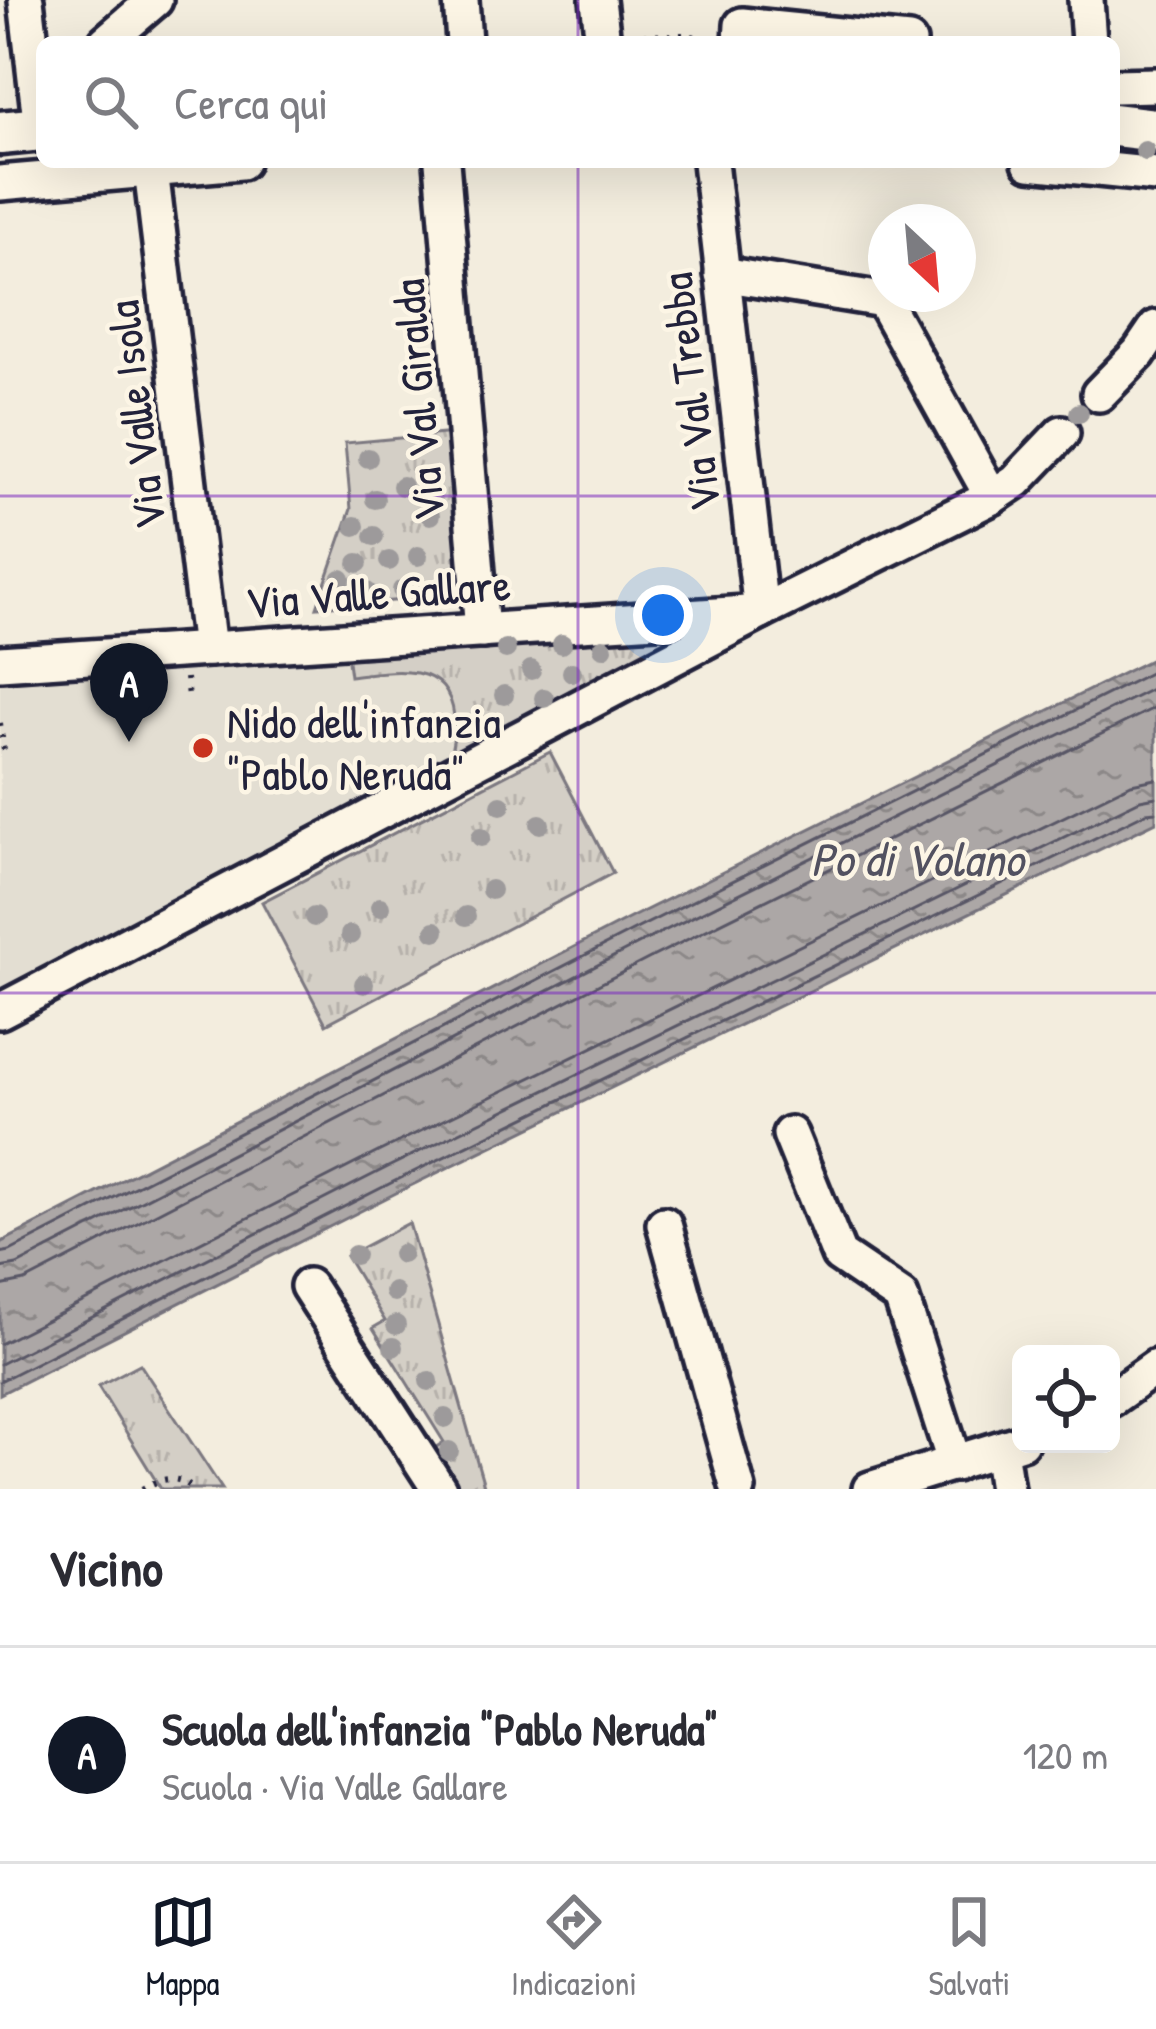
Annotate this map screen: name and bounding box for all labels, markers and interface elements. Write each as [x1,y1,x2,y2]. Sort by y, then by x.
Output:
search box [36,36,1120,168]
icon: search [78,69,144,135]
text: Cerca qui [174,72,328,133]
north arrow [868,204,976,312]
street label: Via Val Trebba [645,269,734,515]
street label: Via Val Giralda [377,277,458,523]
street label: Via Valle Isola [91,297,180,533]
street label: Via Valle Gallare [243,553,513,632]
your location [633,585,693,645]
pin: A [90,643,168,742]
place label: Nido dell'infanzia "Pablo Neruda" [227,691,501,804]
marker: Nido dell'infanzia "Pablo Neruda" [190,735,216,761]
water label: Po di Volano [811,826,1027,891]
map controls [1012,1345,1120,1453]
button: locate [1012,1345,1120,1453]
text: Vicino [48,1533,163,1602]
text: Scuola dell'infanzia "Pablo Neruda" [162,1698,718,1759]
text: A [77,1728,97,1781]
text: 120 m [1023,1728,1108,1781]
text: Scuola · Via Valle Gallare [162,1759,508,1812]
tab: Mappa [146,1889,220,2005]
tab: Indicazioni [511,1889,637,2005]
tab: Salvati [928,1889,1010,2005]

